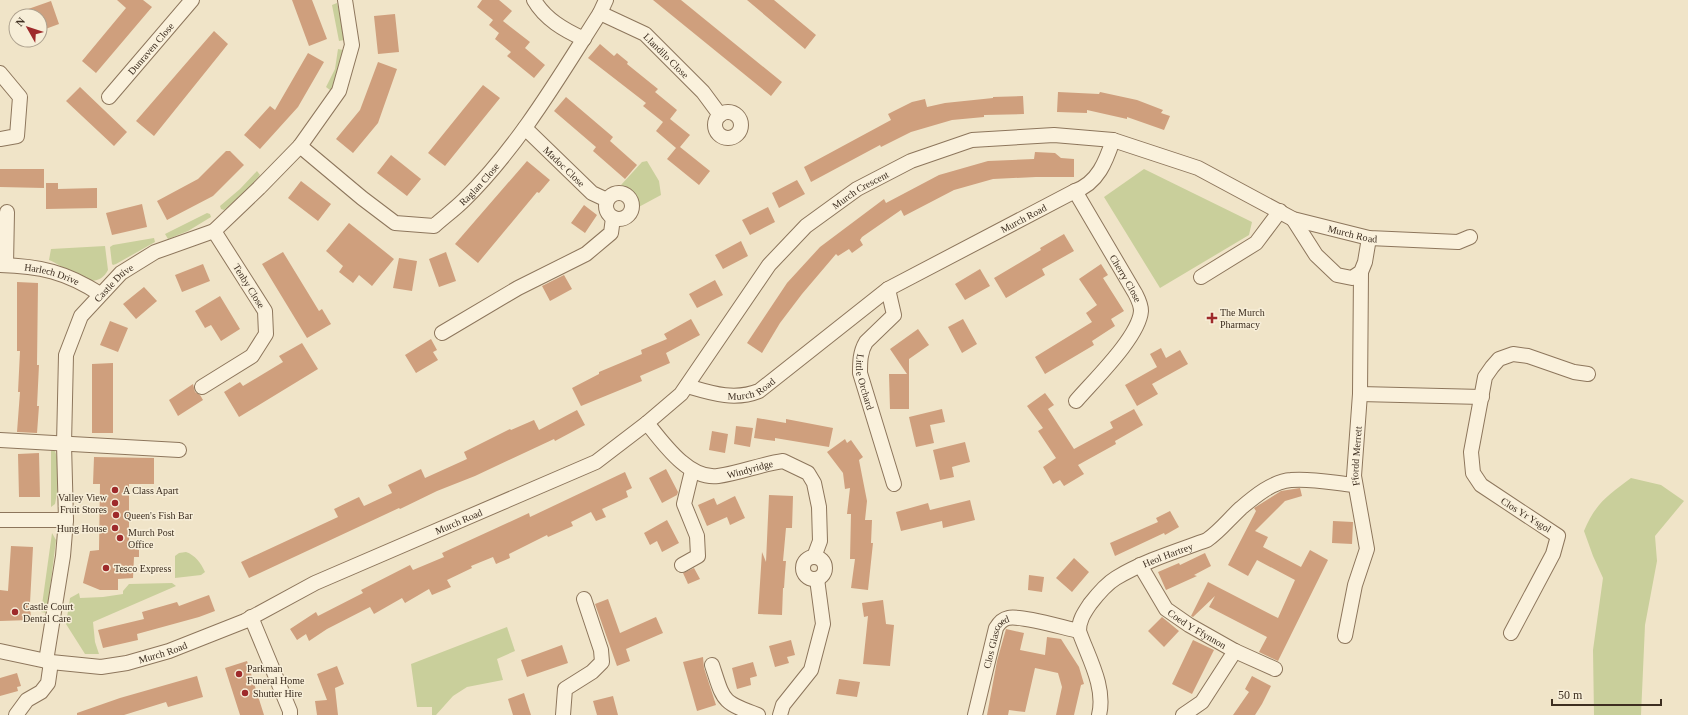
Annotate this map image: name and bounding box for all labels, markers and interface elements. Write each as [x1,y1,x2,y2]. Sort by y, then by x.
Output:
north arrow [8,8,48,48]
text: N [13,15,27,29]
street label: Dunraven Close [125,20,176,77]
street label: Llandilo Close [642,31,692,81]
street label: Madoc Close [542,144,588,189]
street label: Raglan Close [457,160,501,207]
street label: Murch Crescent [830,168,890,211]
street label: Murch Road [999,202,1048,235]
street label: Murch Road [1327,222,1378,244]
street label: Cherry Close [1108,252,1144,304]
street label: Harlech Drive [24,261,82,287]
street label: Castle Drive [92,261,136,304]
street label: Tenby Close [231,262,267,311]
place label: The Murch Pharmacy [1220,307,1265,330]
marker: The Murch Pharmacy [1207,313,1217,323]
street label: Little Orchard [854,353,876,411]
street label: Murch Road [728,375,777,401]
street label: Ffordd Merrett [1348,426,1363,487]
street label: Windyridge [726,457,774,480]
marker: A Class Apart [110,485,120,495]
place label: A Class Apart [123,485,179,496]
place label: Valley View Fruit Stores [58,492,108,515]
street label: Clos Yr Ysgol [1499,495,1553,535]
marker: Valley View Fruit Stores [110,498,120,508]
street label: Murch Road [433,506,484,536]
marker: Queen's Fish Bar [111,510,121,520]
place label: Queen's Fish Bar [124,510,193,521]
place label: Hung House [57,523,108,534]
marker: Hung House [110,523,120,533]
place label: Murch Post Office [128,527,175,550]
marker: Murch Post Office [115,533,125,543]
street label: Heol Hartrey [1141,540,1194,569]
marker: Tesco Express [101,563,111,573]
place label: Tesco Express [114,563,171,574]
place label: Castle Court Dental Care [23,601,73,624]
marker: Castle Court Dental Care [10,607,20,617]
street label: Coed Y Ffynnon [1166,607,1228,651]
street label: Clos Glascoed [981,613,1010,670]
street label: Murch Road [137,639,188,665]
place label: Parkman Funeral Home [247,663,305,686]
marker: Parkman Funeral Home [234,669,244,679]
scale bar [1552,681,1661,707]
marker: Shutter Hire [240,688,250,698]
place label: Shutter Hire [253,688,303,699]
text: 50 m [1558,688,1583,702]

